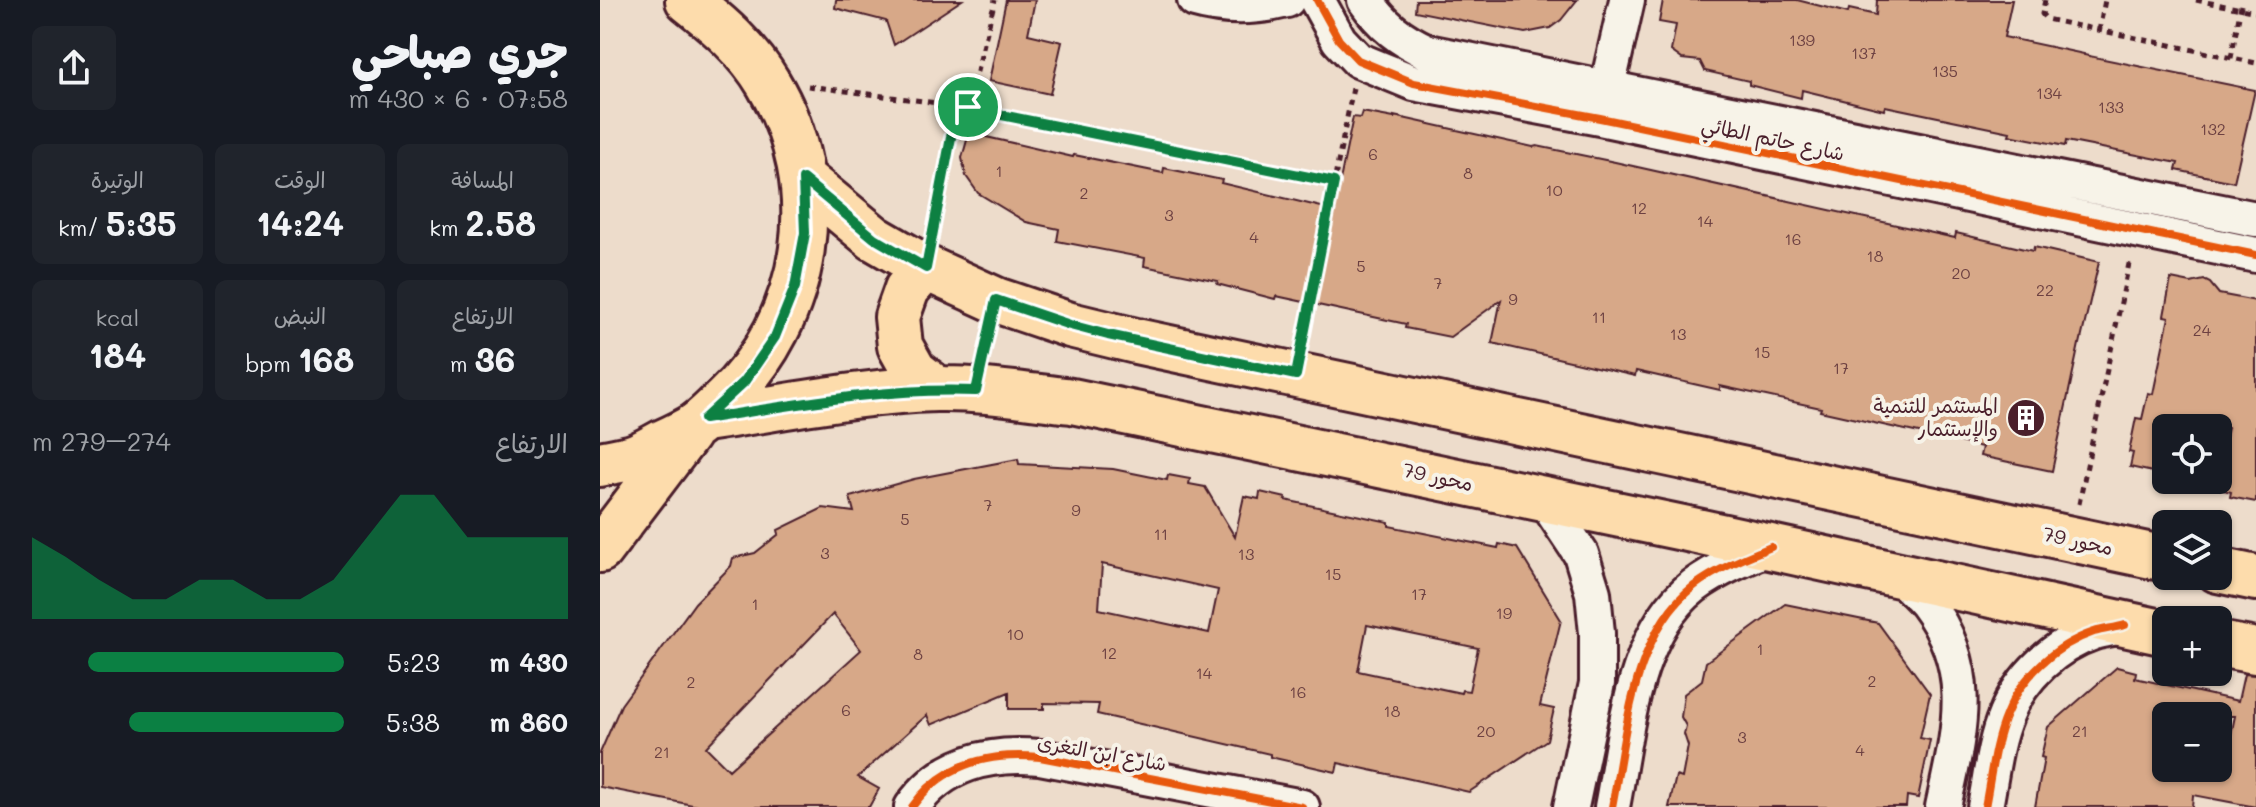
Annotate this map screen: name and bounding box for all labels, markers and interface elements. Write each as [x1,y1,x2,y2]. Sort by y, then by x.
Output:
text: جري صباحي [351,22,568,79]
button: share [32,26,116,110]
house number: 139 [1789,29,1815,50]
house number: 137 [1851,42,1877,63]
house number: 135 [1932,60,1958,81]
pin [934,73,1002,141]
text: 07:58 · 6 × 430 m [349,81,568,115]
house number: 134 [2036,82,2063,103]
icon: arrive [946,85,990,129]
house number: 133 [2098,96,2124,117]
street label: شارع حاتم الطائي [1698,110,1847,172]
house number: 132 [2200,118,2226,139]
house number: 6 [1368,143,1378,164]
house number: 1 [995,160,1003,181]
house number: 8 [1463,162,1473,183]
text: الوتيرة [91,165,144,194]
text: الوقت [274,165,326,194]
text: المسافة [451,165,514,194]
house number: 10 [1545,179,1563,200]
house number: 2 [1080,182,1088,203]
house number: 12 [1631,197,1647,218]
text: 5:35 [106,200,177,245]
text: 14:24 [256,200,344,245]
text: 2.58 [466,200,536,245]
house number: 3 [1164,204,1174,225]
house number: 14 [1697,210,1714,231]
text: /km [58,213,106,242]
text: km [429,213,466,242]
house number: 4 [1249,226,1259,247]
house number: 16 [1785,228,1801,249]
house number: 18 [1867,245,1884,266]
house number: 5 [1356,255,1366,276]
house number: 20 [1952,262,1971,283]
house number: 7 [1434,272,1443,293]
house number: 22 [2036,279,2054,300]
house number: 9 [1508,288,1518,309]
text: النبض [274,301,326,330]
text: الارتفاع [452,301,514,330]
text: kcal [95,303,139,332]
house number: 11 [1592,306,1606,327]
house number: 24 [2193,319,2212,340]
house number: 13 [1670,323,1686,344]
text: 184 [88,332,146,377]
text: 168 [298,336,354,381]
text: 36 [474,336,515,381]
house number: 15 [1754,341,1770,362]
text: bpm [246,349,298,378]
text: m [450,349,474,378]
house number: 17 [1833,357,1849,378]
place label: المستثمر للتنمية والإستثمار [1873,392,1998,442]
building icon: المستثمر للتنمية والإستثمار [2005,397,2047,439]
map controls [2152,414,2232,782]
button: locate [2152,414,2232,494]
text: 274–279 m [32,424,171,458]
text: الارتفاع [495,426,568,460]
street label: محور 79 [1401,456,1476,496]
house number: 7 [984,494,993,515]
house number: 9 [1071,499,1081,520]
house number: 5 [900,508,910,529]
button: layers [2152,510,2232,590]
street label: محور 79 [2041,520,2116,560]
house number: 11 [1154,523,1168,544]
house number: 3 [820,542,830,563]
house number: 13 [1238,543,1254,564]
house number: 15 [1325,563,1341,584]
house number: 17 [1411,583,1427,604]
house number: 1 [751,593,759,614]
house number: 19 [1496,602,1512,623]
button: + [2152,606,2232,686]
house number: 10 [1006,623,1024,644]
house number: 1 [1756,638,1764,659]
house number: 12 [1101,642,1117,663]
house number: 8 [913,643,923,664]
text: 5:23 [387,645,440,679]
text: 430 m [489,645,568,679]
house number: 14 [1196,662,1213,683]
house number: 2 [1868,670,1876,691]
house number: 2 [687,671,695,692]
house number: 16 [1290,681,1306,702]
house number: 6 [841,699,851,720]
house number: 18 [1384,700,1401,721]
button: − [2152,702,2232,782]
text: 5:38 [386,705,440,739]
text: 860 m [489,705,568,739]
house number: 20 [1477,720,1496,741]
house number: 21 [2072,720,2088,741]
house number: 3 [1737,726,1747,747]
street label: شارع ابن التغرى [1035,728,1169,778]
house number: 4 [1855,739,1865,760]
house number: 21 [654,741,670,762]

